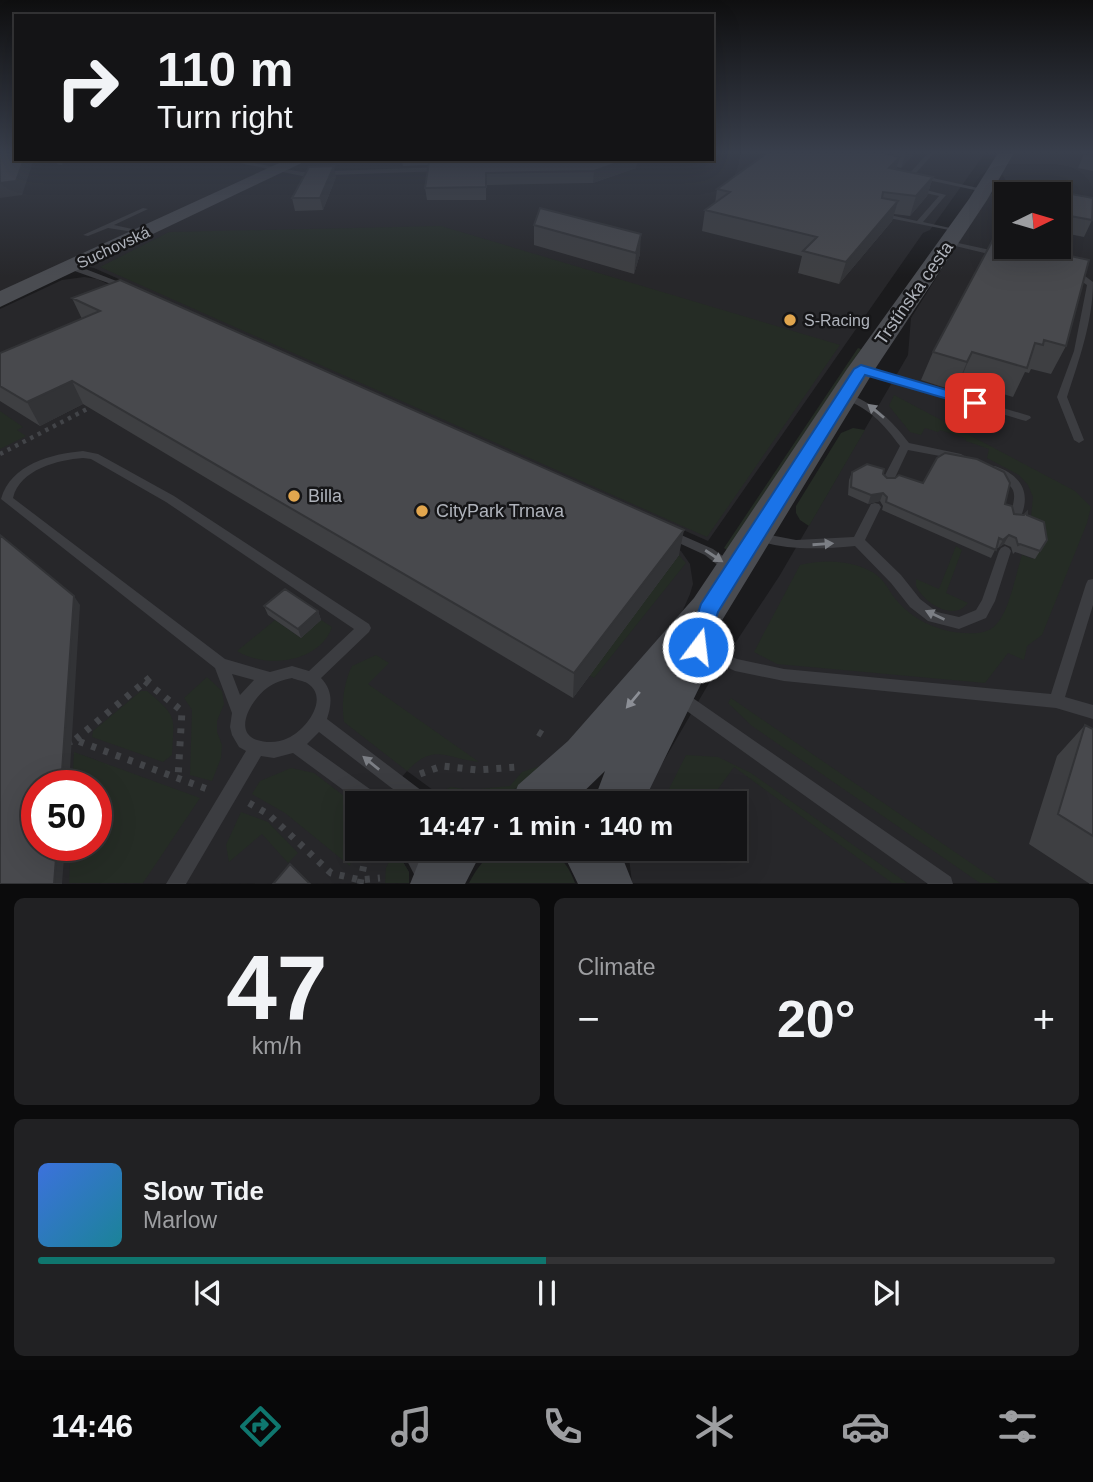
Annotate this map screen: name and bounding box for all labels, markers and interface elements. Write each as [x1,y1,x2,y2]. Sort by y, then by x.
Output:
icon: right [42,42,133,133]
text: 110 m [157,42,293,96]
text: Turn right [157,99,293,135]
north arrow [994,182,1071,259]
map controls [994,182,1071,259]
street label: Suchovská [74,223,152,272]
street label: Trstínska cesta [871,237,958,348]
marker: S-Racing [782,312,798,328]
place label: S-Racing [804,312,870,329]
pin [945,373,1005,433]
icon: arrive [956,384,994,422]
one-way arrow [867,404,885,419]
place label: Billa [308,486,343,506]
marker: Billa [286,488,302,504]
place label: CityPark Trnava [436,501,565,521]
marker: CityPark Trnava [414,503,430,519]
one-way arrow [812,538,834,549]
one-way arrow [705,549,723,563]
one-way arrow [925,609,945,621]
position arrow [661,610,735,684]
one-way arrow [626,692,641,709]
one-way arrow [362,756,380,771]
speed limit sign: 50 [21,770,112,861]
text: 14:47 · 1 min · 140 m [419,811,673,841]
text: 47 [226,937,327,1038]
text: Climate [578,954,655,980]
text: 20° [777,990,856,1048]
text: − [578,998,600,1040]
text: + [1033,998,1055,1040]
text: km/h [252,1033,302,1059]
text: Slow Tide [143,1176,264,1206]
text: Marlow [143,1207,217,1233]
icon: previous [189,1274,227,1312]
icon: pause [528,1274,566,1312]
icon: next [867,1274,905,1312]
icon: directions [236,1402,285,1451]
icon: music [387,1402,436,1451]
icon: phone [538,1402,587,1451]
icon: climate [690,1402,739,1451]
icon: car [841,1402,890,1451]
icon: filters [993,1402,1042,1451]
text: 14:46 [51,1408,133,1444]

